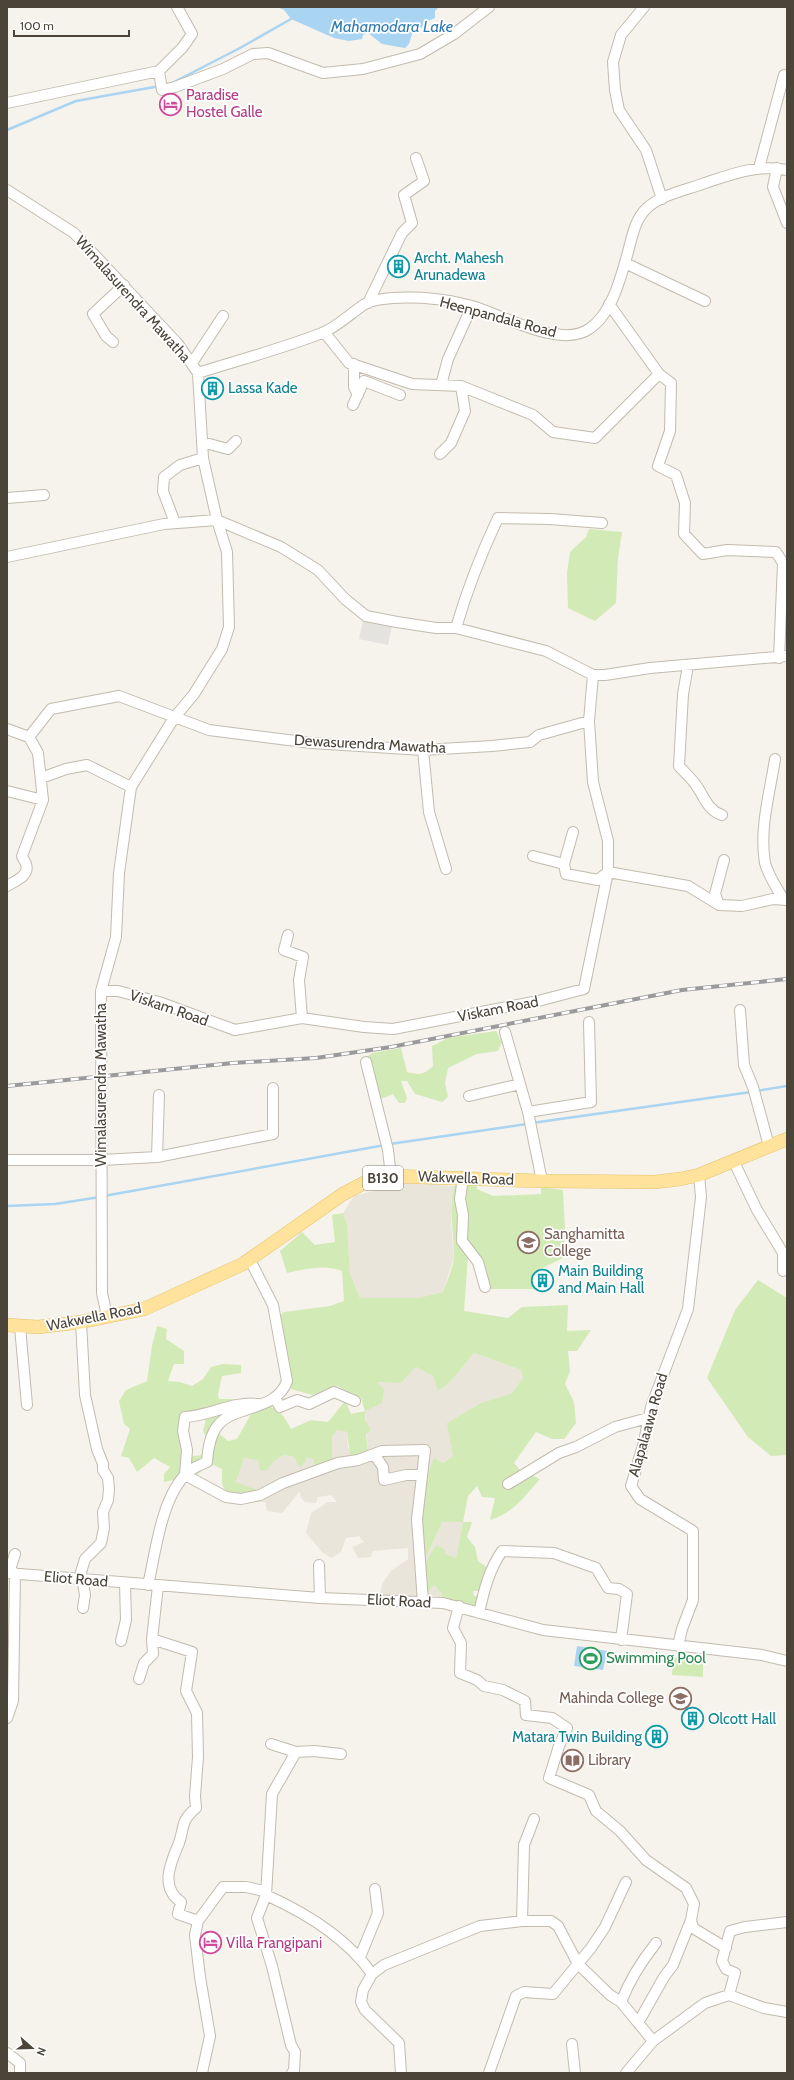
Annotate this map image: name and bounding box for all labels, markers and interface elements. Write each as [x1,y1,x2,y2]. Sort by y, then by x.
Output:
scale bar [14,12,129,38]
water label: Mahamodara Lake [330,17,453,36]
text: 100 m [20,18,54,33]
place label: Paradise Hostel Galle [186,86,263,121]
hotel icon: Paradise Hostel Galle [158,91,184,117]
street label: Wimalasurendra Mawatha [71,232,195,367]
place label: Archt. Mahesh Arunadewa [414,249,504,284]
building icon: Archt. Mahesh Arunadewa [386,254,412,280]
street label: Heenpandala Road [438,293,558,341]
building icon: Lassa Kade [200,375,226,401]
place label: Lassa Kade [228,379,298,397]
street label: Dewasurendra Mawatha [294,731,447,757]
street label: Viskam Road [127,986,211,1030]
street label: Viskam Road [456,992,540,1026]
street label: Wimalasurendra Mawatha [92,1002,110,1167]
road number: B130 [363,1166,403,1190]
street label: Wakwella Road [418,1167,514,1189]
place label: Sanghamitta College [544,1225,626,1260]
school or university icon: Sanghamitta College [515,1230,541,1256]
place label: Main Building and Main Hall [558,1262,645,1297]
building icon: Main Building and Main Hall [530,1267,556,1293]
street label: Wakwella Road [45,1299,143,1335]
street label: Alapalaawa Road [625,1371,671,1479]
street label: Eliot Road [43,1567,109,1591]
street label: Eliot Road [367,1590,431,1612]
sports icon: Swimming Pool [577,1645,603,1671]
place label: Swimming Pool [606,1649,706,1667]
school or university icon: Mahinda College [667,1685,693,1711]
place label: Mahinda College [559,1689,664,1707]
building icon: Olcott Hall [680,1706,706,1732]
place label: Olcott Hall [708,1710,776,1728]
building icon: Matara Twin Building [644,1724,670,1750]
place label: Matara Twin Building [512,1728,643,1746]
library icon: Library [559,1747,585,1773]
place label: Library [588,1751,632,1769]
hotel icon: Villa Frangipani [197,1930,223,1956]
place label: Villa Frangipani [226,1934,322,1952]
north arrow [12,2028,52,2068]
text: N [33,2045,49,2057]

